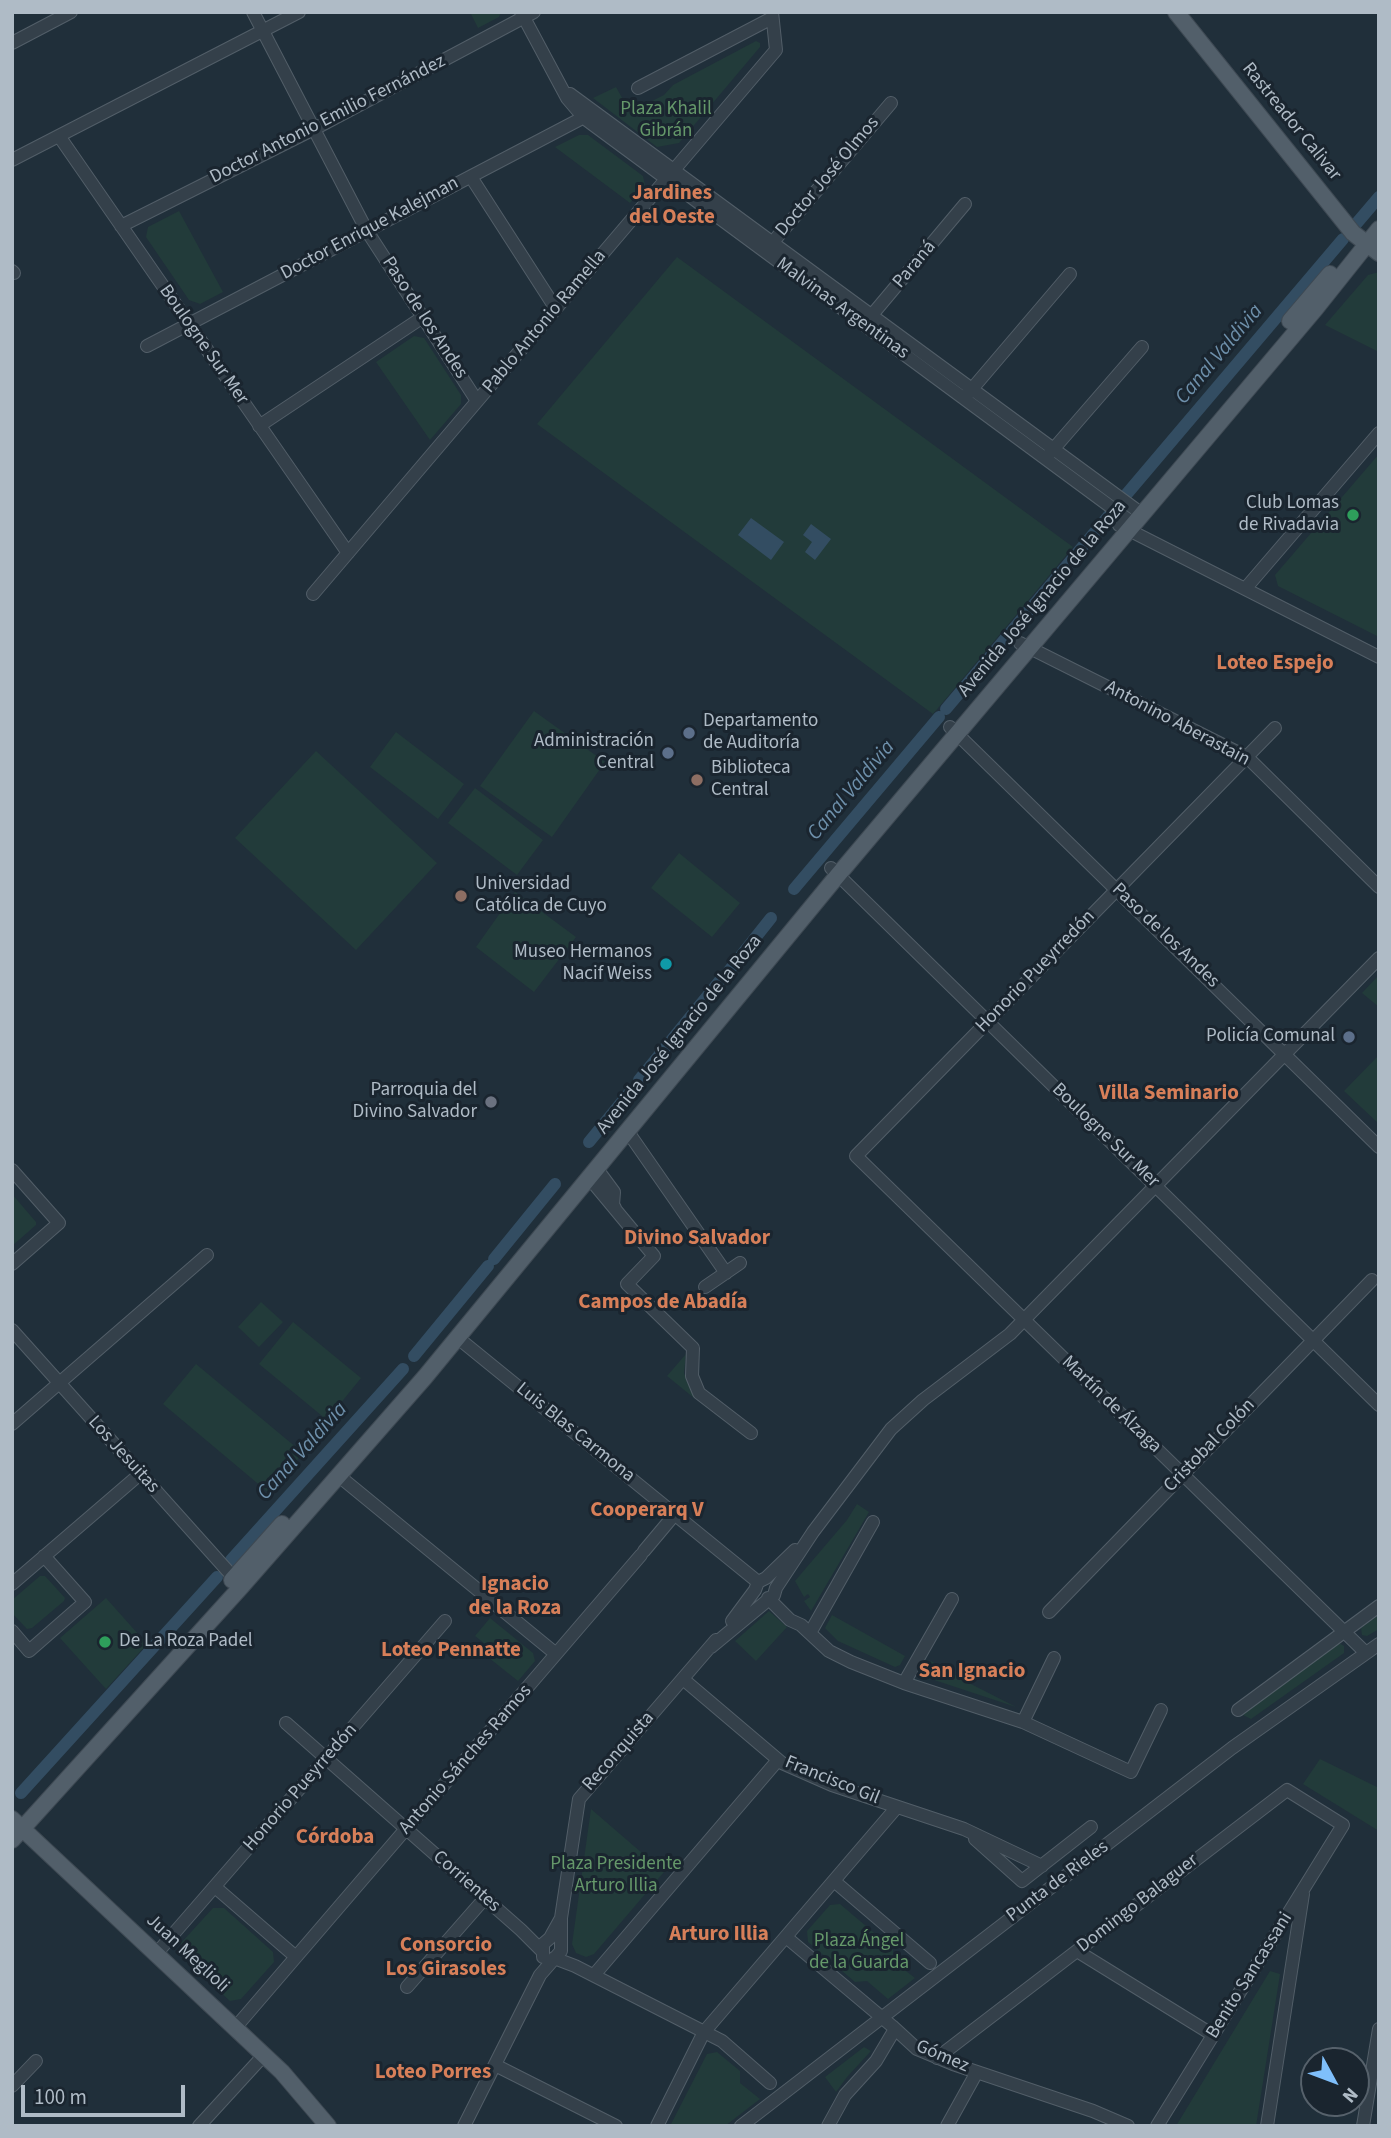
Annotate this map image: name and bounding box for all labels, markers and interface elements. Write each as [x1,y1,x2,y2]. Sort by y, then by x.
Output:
street label: Doctor Antonio Emilio Fernández [206,51,450,189]
street label: Rastreador Calivar [1236,58,1346,186]
park label: Plaza Khalil Gibrán [620,99,712,143]
street label: Doctor José Olmos [771,112,885,242]
street label: Doctor Enrique Kalejman [277,172,463,286]
district label: Jardines del Oeste [629,181,715,231]
street label: Paraná [889,237,941,293]
street label: Pablo Antonio Ramella [478,246,612,398]
street label: Paso de los Andes [376,253,472,383]
street label: Malvinas Argentinas [771,253,913,365]
street label: Boulogne Sur Mer [153,281,253,409]
water label: Canal Valdivia [1171,300,1269,410]
place label: Club Lomas de Rivadavia [1238,493,1339,537]
street label: Avenida José Ignacio de la Roza [954,496,1132,702]
marker: Club Lomas de Rivadavia [1345,507,1361,523]
district label: Loteo Espejo [1216,651,1334,677]
street label: Antonino Aberastain [1101,676,1253,772]
place label: Departamento de Auditoría [703,711,818,755]
marker: Departamento de Auditoría [681,725,697,741]
place label: Administración Central [534,731,654,775]
water label: Canal Valdivia [803,736,901,846]
marker: Administración Central [660,745,676,761]
place label: Biblioteca Central [711,758,790,802]
marker: Biblioteca Central [689,772,705,788]
place label: Universidad Católica de Cuyo [475,874,607,918]
street label: Paso de los Andes [1106,879,1224,993]
marker: Universidad Católica de Cuyo [453,888,469,904]
street label: Honorio Pueyrredón [972,906,1100,1038]
street label: Avenida José Ignacio de la Roza [592,931,768,1139]
place label: Museo Hermanos Nacif Weiss [514,942,652,986]
marker: Museo Hermanos Nacif Weiss [658,956,674,972]
place label: Policía Comunal [1206,1026,1335,1048]
marker: Policía Comunal [1341,1029,1357,1045]
street label: Boulogne Sur Mer [1046,1079,1164,1193]
place label: Parroquia del Divino Salvador [353,1080,477,1124]
district label: Villa Seminario [1099,1081,1239,1107]
marker: Parroquia del Divino Salvador [483,1094,499,1110]
district label: Divino Salvador [624,1226,770,1252]
district label: Campos de Abadía [578,1290,748,1316]
street label: Martín de Álzaga [1056,1352,1166,1458]
street label: Luis Blas Carmona [511,1378,639,1488]
street label: Cristobal Colón [1160,1394,1260,1498]
water label: Canal Valdivia [253,1398,353,1506]
street label: Los Jesuitas [82,1412,164,1498]
district label: Cooperarq V [590,1498,704,1524]
district label: Ignacio de la Roza [469,1572,561,1622]
place label: De La Roza Padel [119,1631,253,1653]
marker: De La Roza Padel [97,1634,113,1650]
district label: Loteo Pennatte [381,1638,521,1664]
district label: San Ignacio [919,1659,1025,1685]
street label: Antonio Sánches Ramos [395,1680,537,1840]
street label: Reconquista [578,1708,660,1796]
street label: Honorio Pueyrredón [239,1719,363,1857]
street label: Francisco Gil [781,1752,883,1810]
district label: Córdoba [296,1825,374,1851]
street label: Punta de Rieles [1003,1836,1113,1928]
street label: Corrientes [427,1846,505,1918]
street label: Domingo Balaguer [1073,1850,1203,1958]
park label: Plaza Presidente Arturo Illia [550,1854,682,1898]
street label: Benito Sancassani [1202,1909,1298,2043]
street label: Juan Meglioli [141,1910,233,1998]
district label: Arturo Illia [669,1922,769,1948]
park label: Plaza Ángel de la Guarda [809,1931,909,1975]
district label: Consorcio Los Girasoles [386,1933,506,1983]
street label: Gómez [912,2036,972,2078]
north arrow [1300,2047,1370,2117]
district label: Loteo Porres [375,2060,491,2086]
scale bar [24,2072,189,2116]
text: N [1335,2081,1364,2108]
text: 100 m [34,2082,87,2112]

